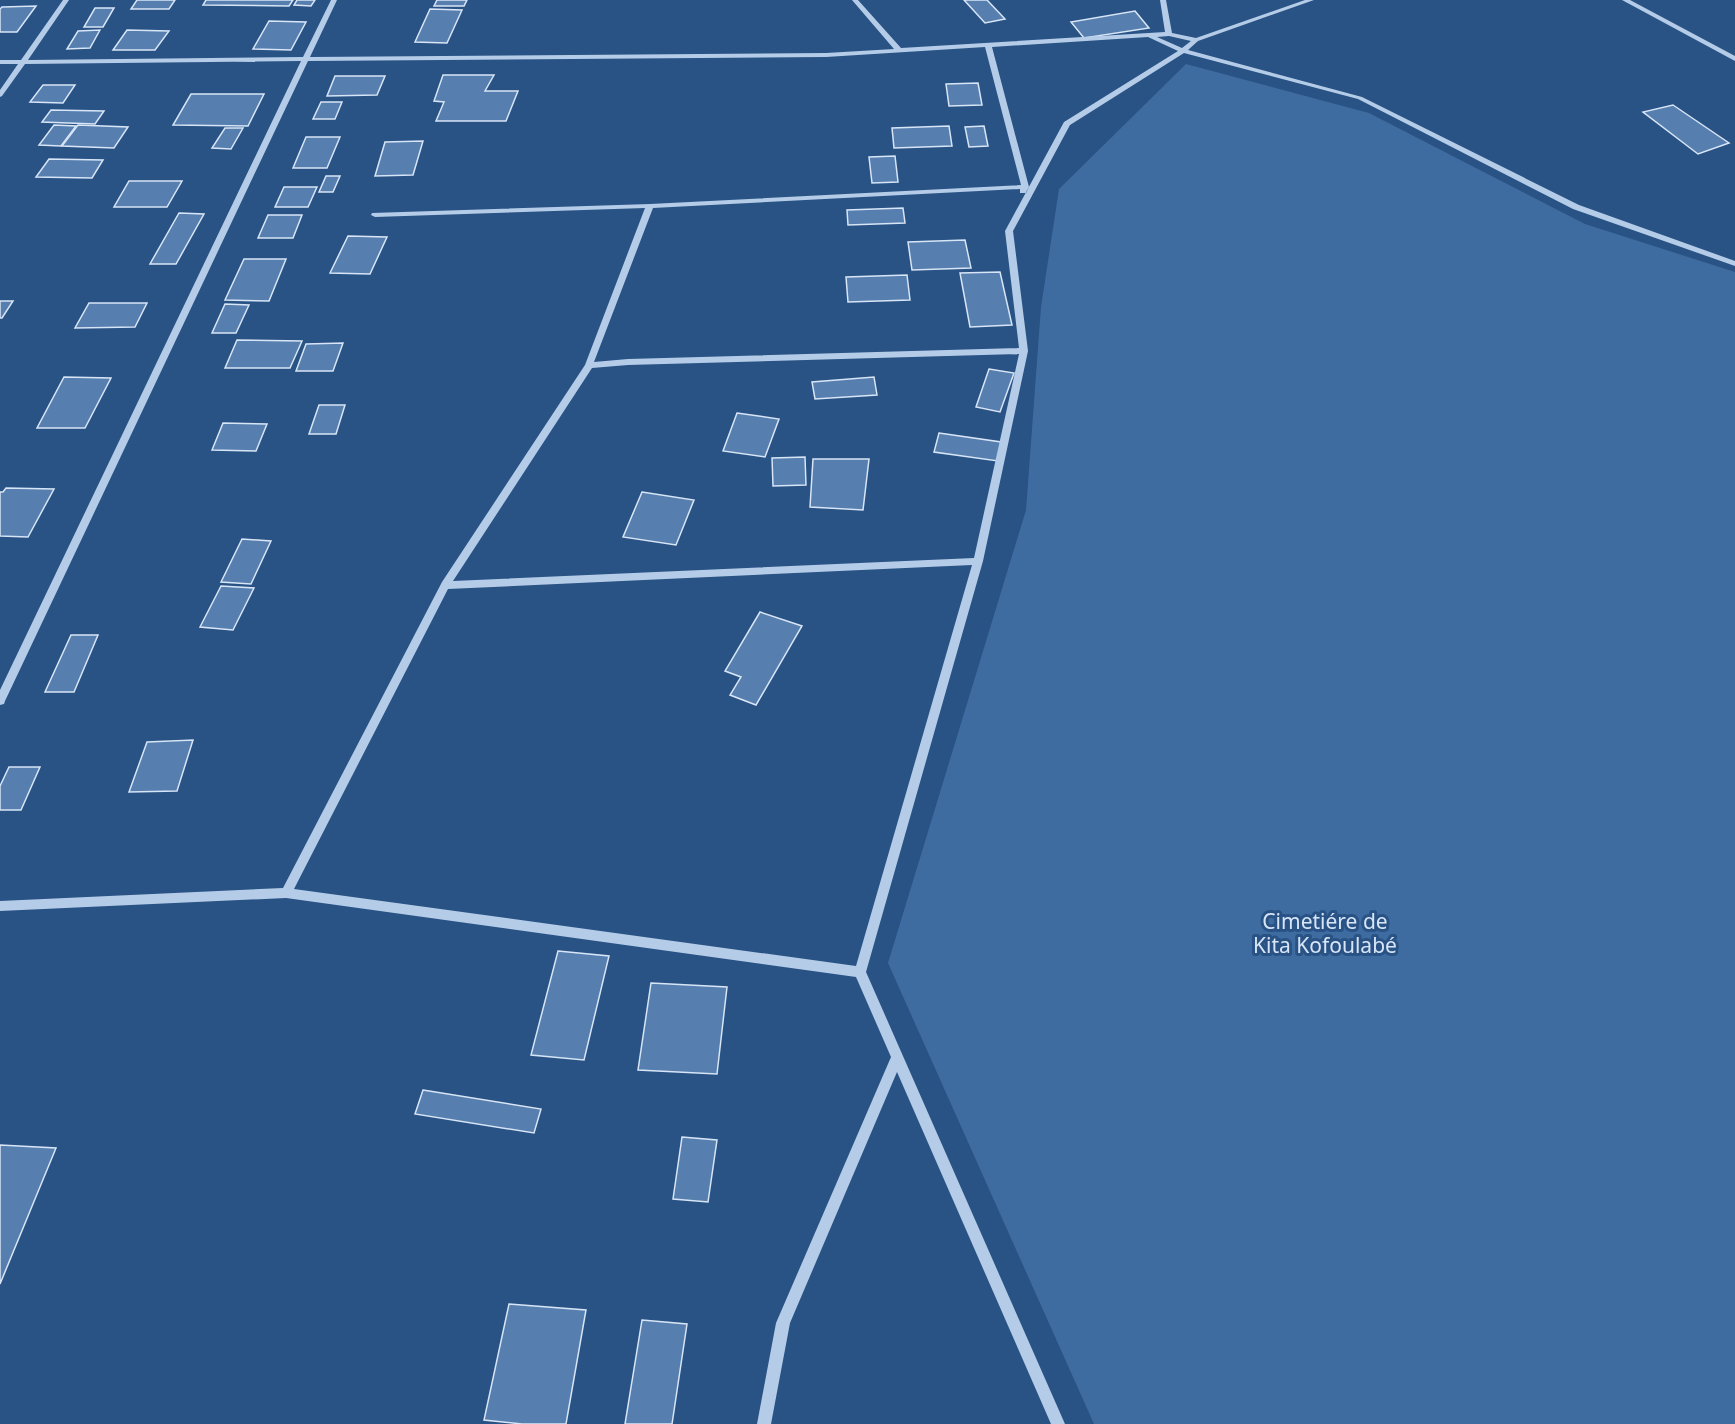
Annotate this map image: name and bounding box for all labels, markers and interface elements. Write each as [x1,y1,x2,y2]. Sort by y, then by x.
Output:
park label: Cimetiére de Kita Kofoulabé [1253,907,1397,959]

